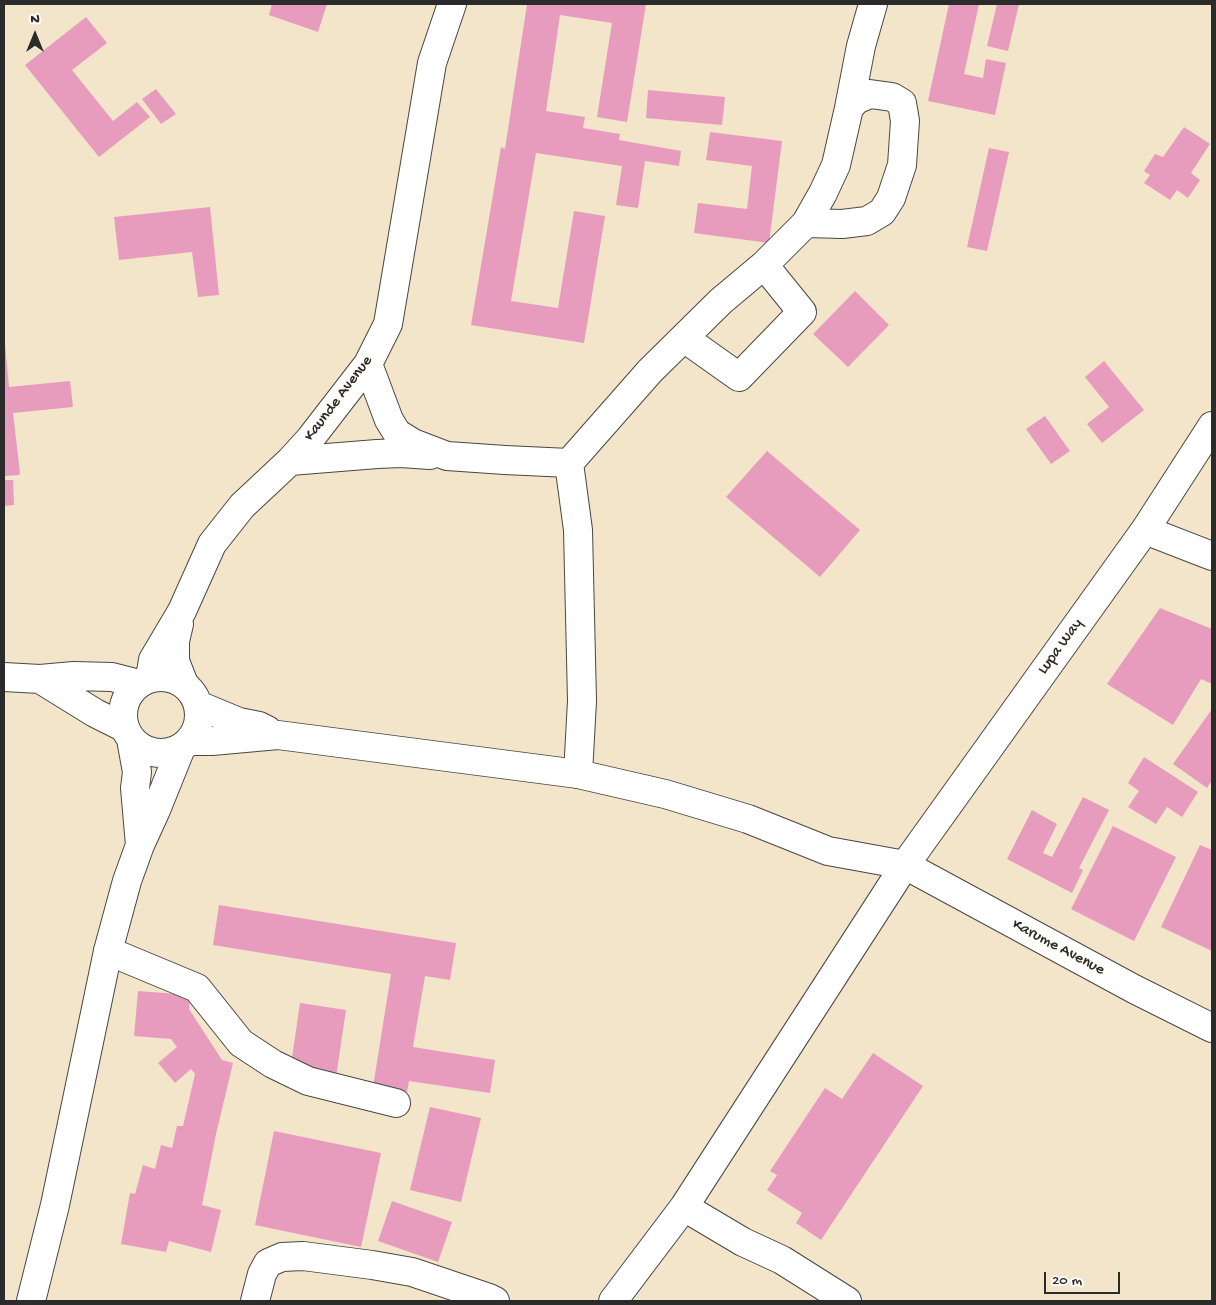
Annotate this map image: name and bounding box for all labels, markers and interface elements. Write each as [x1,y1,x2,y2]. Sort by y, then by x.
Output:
north arrow [10,10,60,60]
text: N [30,11,40,28]
street label: Kaunde Avenue [301,352,377,446]
street label: Lupa Way [1034,615,1088,679]
street label: Karume Avenue [1008,915,1108,981]
scale bar [1046,1262,1122,1294]
text: 20 m [1052,1272,1082,1290]

